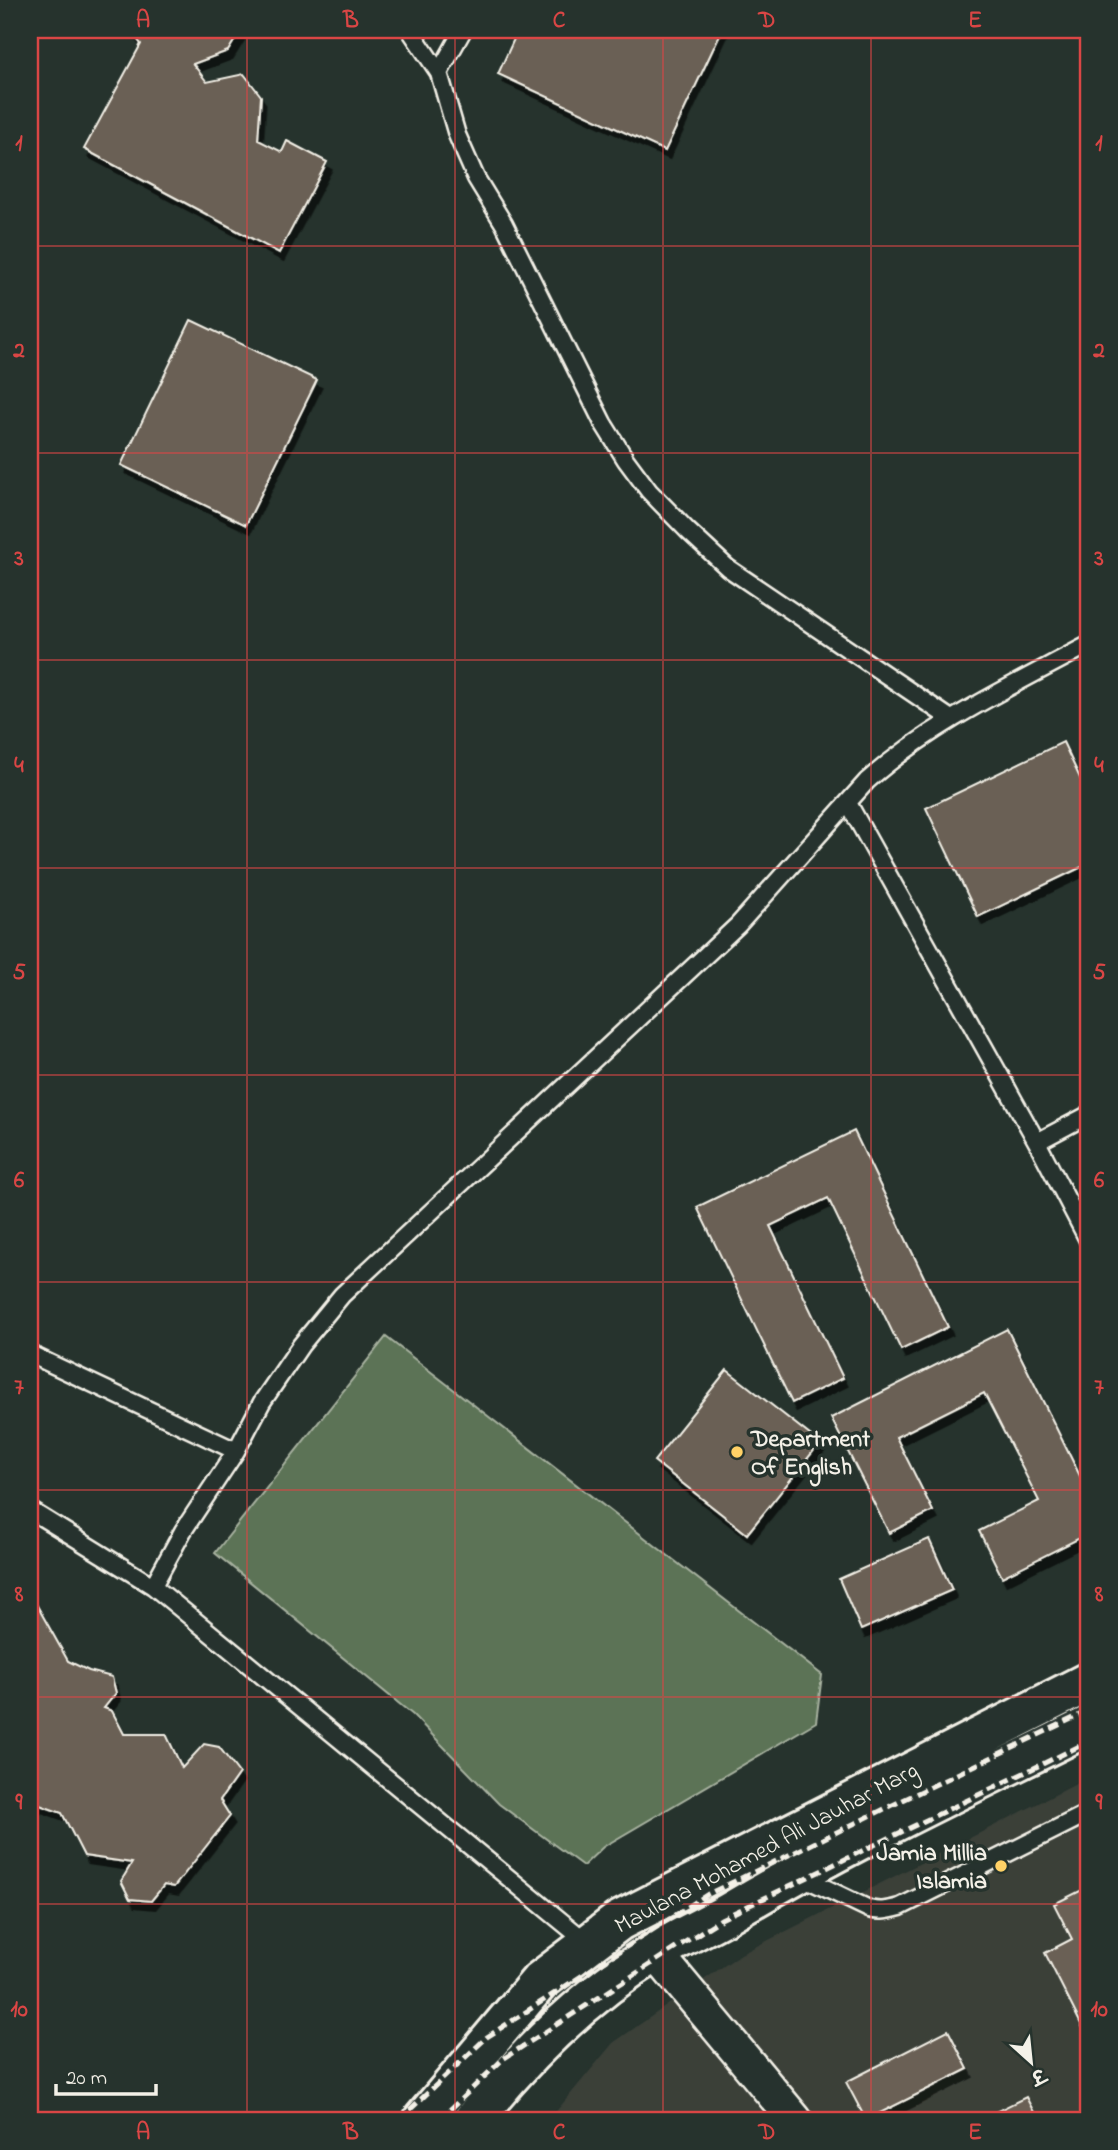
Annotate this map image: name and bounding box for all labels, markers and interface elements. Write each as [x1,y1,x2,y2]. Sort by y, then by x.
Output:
text: A [136,5,150,38]
text: B [342,5,359,38]
text: C [553,5,566,38]
text: D [758,5,775,38]
text: E [968,5,982,38]
text: 1 [15,128,23,161]
text: 1 [1095,128,1103,161]
text: 2 [12,335,25,368]
text: 2 [1092,335,1105,368]
text: 3 [13,543,24,576]
text: 3 [1093,543,1104,576]
text: 4 [14,750,24,783]
text: 4 [1094,750,1104,783]
text: 5 [12,957,26,990]
text: 5 [1092,957,1106,990]
text: 6 [14,1165,25,1198]
text: 6 [1094,1165,1105,1198]
text: 7 [14,1372,24,1405]
text: 7 [1094,1372,1104,1405]
place label: Department Of English [750,1423,871,1487]
marker: Department Of English [729,1444,745,1460]
text: 8 [14,1579,24,1612]
text: 8 [1094,1579,1104,1612]
street label: Maulana Mohamed Ali Jauhar Marg [609,1754,925,1944]
text: 9 [15,1787,24,1820]
text: 9 [1095,1787,1104,1820]
place label: Jamia Millia Islamia [876,1837,987,1900]
marker: Jamia Millia Islamia [993,1858,1009,1874]
text: 10 [10,1994,28,2027]
text: 10 [1090,1994,1108,2027]
north arrow [996,2028,1066,2098]
scale bar [56,2052,156,2096]
text: उ [1024,2059,1051,2091]
text: 20 m [66,2064,107,2094]
text: A [136,2117,150,2150]
text: B [342,2117,359,2150]
text: C [553,2117,566,2150]
text: D [758,2117,775,2150]
text: E [968,2117,982,2150]

